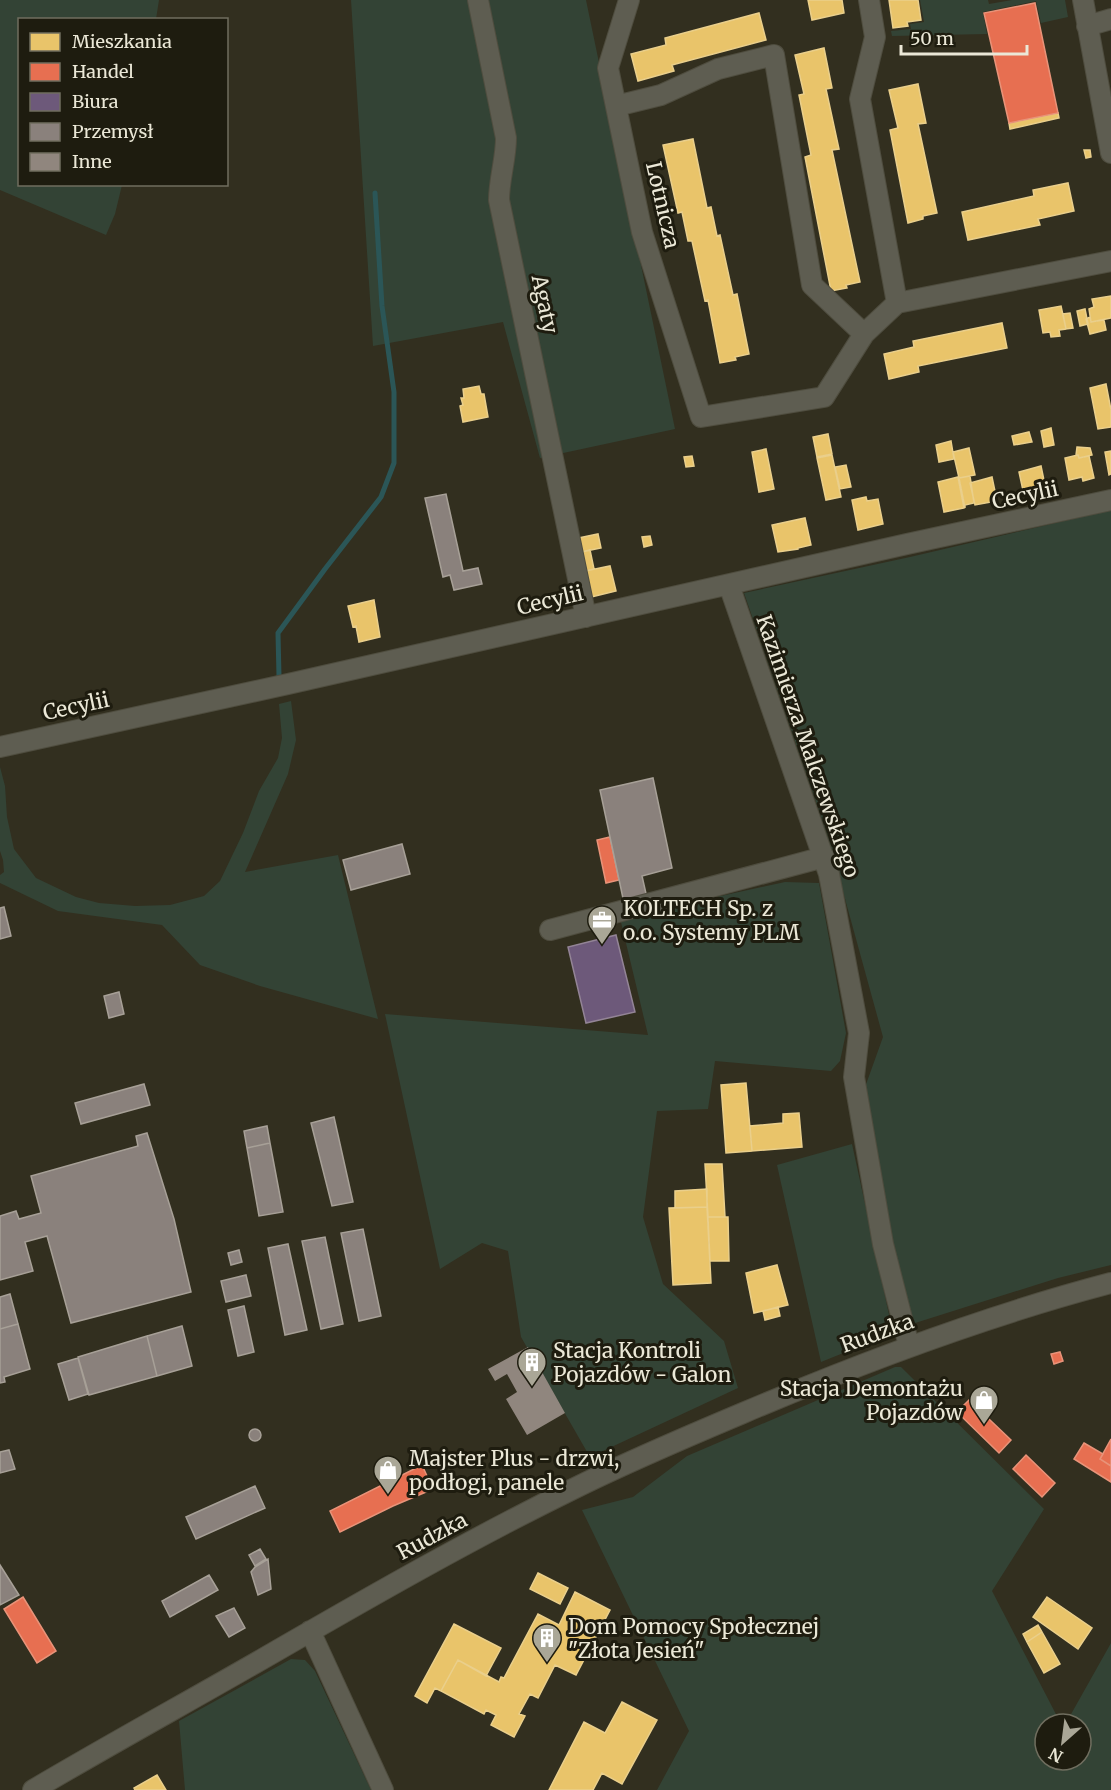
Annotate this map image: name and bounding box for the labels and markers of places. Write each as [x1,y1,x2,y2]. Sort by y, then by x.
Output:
place label: KOLTECH Sp. z o.o. Systemy PLM [623,895,800,946]
office icon: KOLTECH Sp. z o.o. Systemy PLM [586,904,618,946]
place label: Stacja Kontroli Pojazdów - Galon [553,1337,731,1388]
building icon: Stacja Kontroli Pojazdów - Galon [516,1346,548,1388]
place label: Stacja Demontażu Pojazdów [780,1375,963,1426]
shop icon: Stacja Demontażu Pojazdów [968,1384,1000,1426]
place label: Majster Plus - drzwi, podłogi, panele [409,1445,619,1496]
shop icon: Majster Plus - drzwi, podłogi, panele [372,1454,404,1496]
place label: Dom Pomocy Społecznej "Złota Jesień" [568,1613,819,1664]
building icon: Dom Pomocy Społecznej "Złota Jesień" [531,1622,563,1664]

